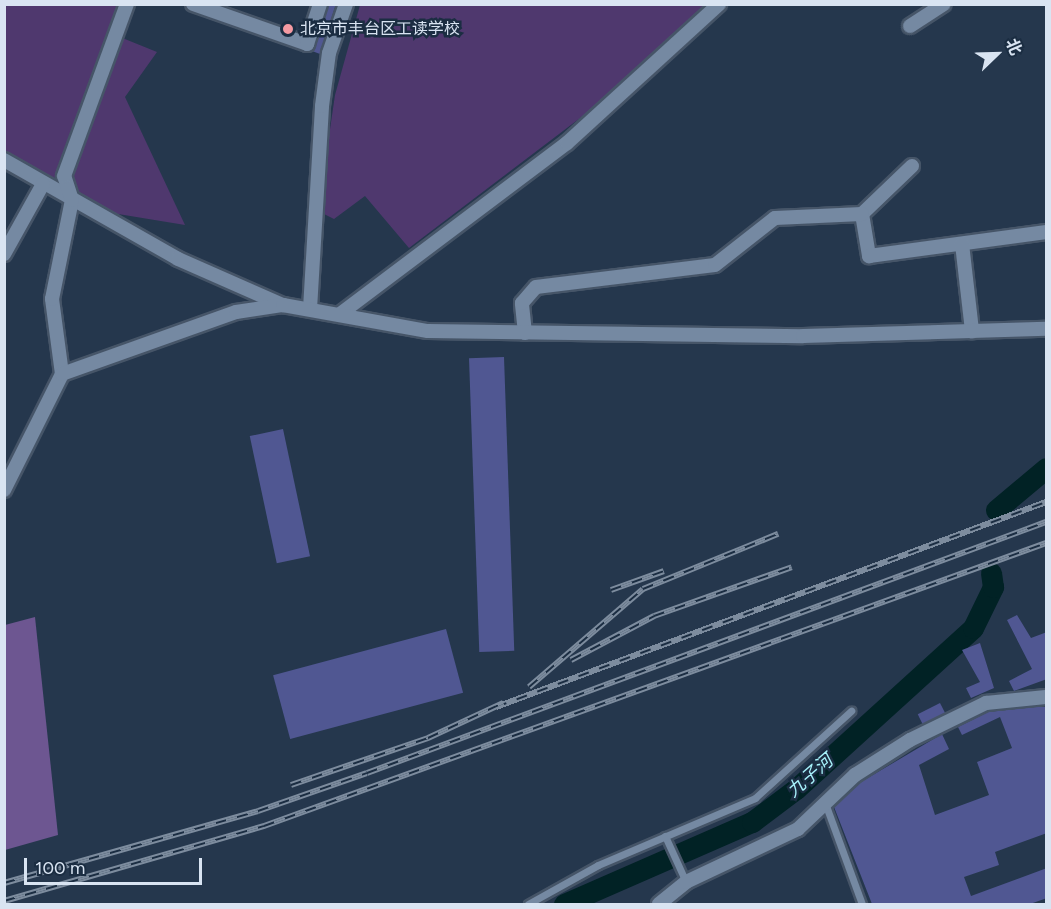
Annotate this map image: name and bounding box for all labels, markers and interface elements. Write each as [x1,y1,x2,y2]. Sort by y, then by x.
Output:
place label: 北京市丰台区工读学校 [300,19,460,39]
marker: 北京市丰台区工读学校 [281,22,295,36]
north arrow [967,24,1027,84]
text: 北 [1002,36,1026,58]
water label: 九子河 [783,750,837,802]
scale bar [27,846,206,884]
text: 100 m [35,857,85,879]

